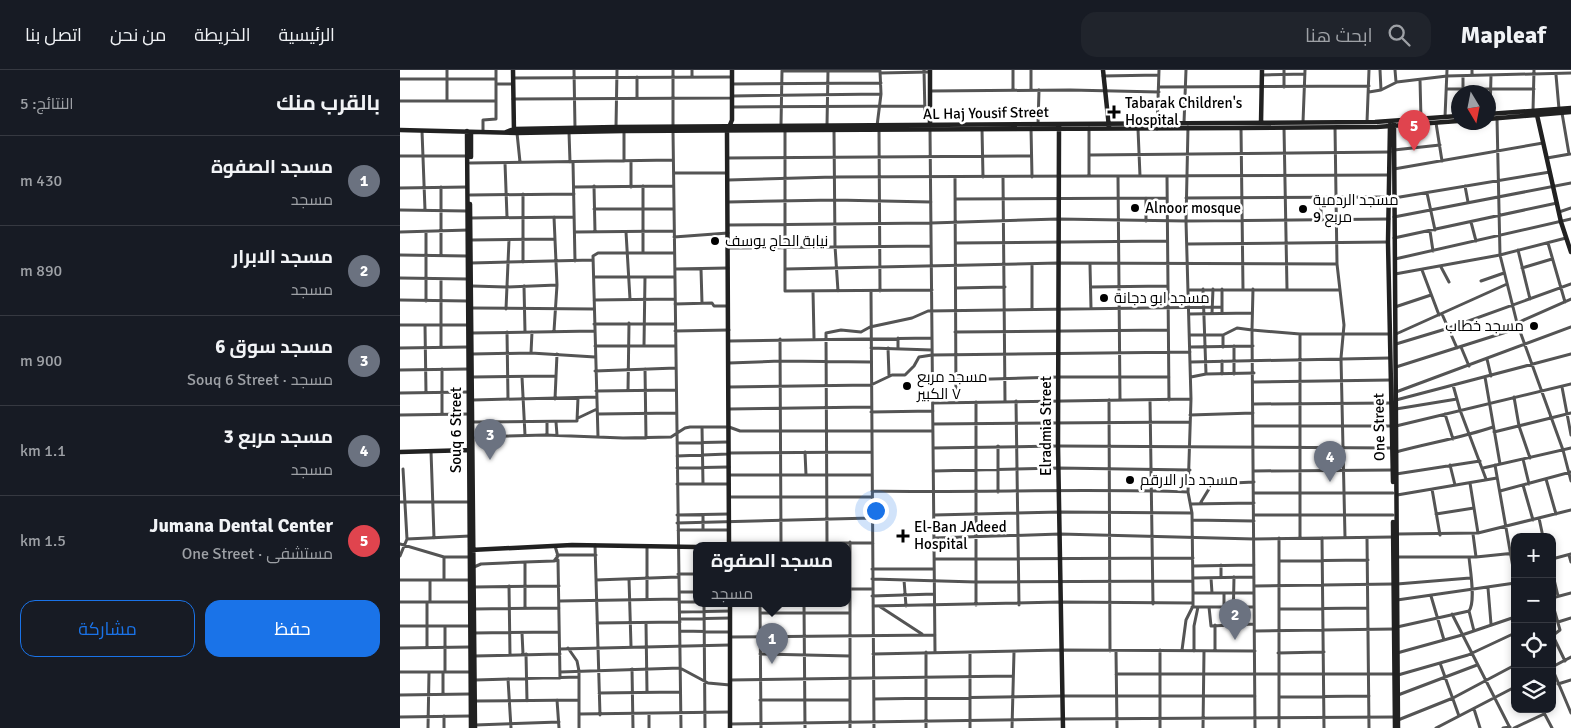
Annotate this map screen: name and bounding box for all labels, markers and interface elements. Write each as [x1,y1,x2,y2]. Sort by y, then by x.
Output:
search box [1081,12,1431,57]
text: Mapleaf [1461,20,1546,50]
icon: search [1385,21,1413,49]
text: اتصل بنا [25,24,82,46]
text: من نحن [110,24,166,46]
text: الخريطة [194,24,250,46]
text: الرئيسية [278,24,335,46]
text: ابحث هنا [1305,24,1373,48]
north arrow [1451,85,1496,130]
text: بالقرب منك [276,90,380,116]
text: النتائج: 5 [20,94,74,114]
place label: Tabarak Children's Hospital [1125,94,1243,129]
street label: AL Haj Yousif Street [923,103,1049,123]
marker: Tabarak Children's Hospital [1107,105,1121,119]
pin: 5 [1398,110,1430,151]
text: مسجد الصفوة [211,155,333,179]
text: 430 m [20,171,62,191]
text: 1 [360,171,368,191]
text: مسجد [291,190,333,210]
place label: مسجد الردمية مربع 9 [1313,191,1399,228]
place label: Alnoor mosque [1145,199,1241,217]
marker: Alnoor mosque [1129,202,1141,214]
marker: مسجد الردمية مربع 9 [1297,203,1309,215]
place label: نيابة الحاج يوسف [725,232,828,252]
marker: نيابة الحاج يوسف [709,235,721,247]
text: مسجد الابرار [232,245,333,269]
text: 890 m [20,261,62,281]
text: 2 [360,261,368,281]
text: مسجد [291,280,333,300]
place label: مسجد ابو دجانة [1114,289,1210,307]
marker: مسجد ابو دجانة [1098,292,1110,304]
place label: مسجد خطاب [1445,317,1524,335]
marker: مسجد خطاب [1528,320,1540,332]
text: مسجد سوق 6 [215,335,333,359]
text: 900 m [20,351,62,371]
text: 3 [360,351,368,371]
place label: مسجد مربع ٧ الكبير [916,368,988,403]
text: مسجد · Souq 6 Street [187,370,333,390]
street label: Elradmia Street [1037,376,1055,476]
marker: مسجد مربع ٧ الكبير [901,380,913,392]
street label: Souq 6 Street [447,387,465,473]
street label: One Street [1369,393,1389,461]
pin: 3 [474,419,506,460]
text: مسجد مربع 3 [224,425,333,449]
text: 1.1 km [20,441,66,461]
text: 4 [360,441,368,461]
pin: 4 [1314,441,1346,482]
text: مسجد [291,460,333,480]
place label: مسجد دار الارقم [1140,471,1238,490]
marker: مسجد دار الارقم [1124,474,1136,486]
your location [863,498,889,524]
text: Jumana Dental Center [149,514,333,538]
place label: El-Ban JAdeed Hospital [914,518,1007,553]
marker: El-Ban JAdeed Hospital [896,529,910,543]
text: 1.5 km [20,531,66,551]
text: 5 [360,531,368,551]
map controls [1511,533,1556,713]
button: + [1511,533,1556,578]
popup [693,542,851,607]
text: مستشفى · One Street [182,544,333,564]
text: مسجد الصفوة [711,549,833,573]
button: − [1511,578,1556,623]
text: مسجد [711,584,753,604]
pin: 2 [1219,599,1251,640]
button: مشاركة [20,600,195,657]
button: حفظ [205,600,380,657]
pin: 1 [756,623,788,664]
button: locate [1511,623,1556,668]
button: layers [1511,668,1556,713]

